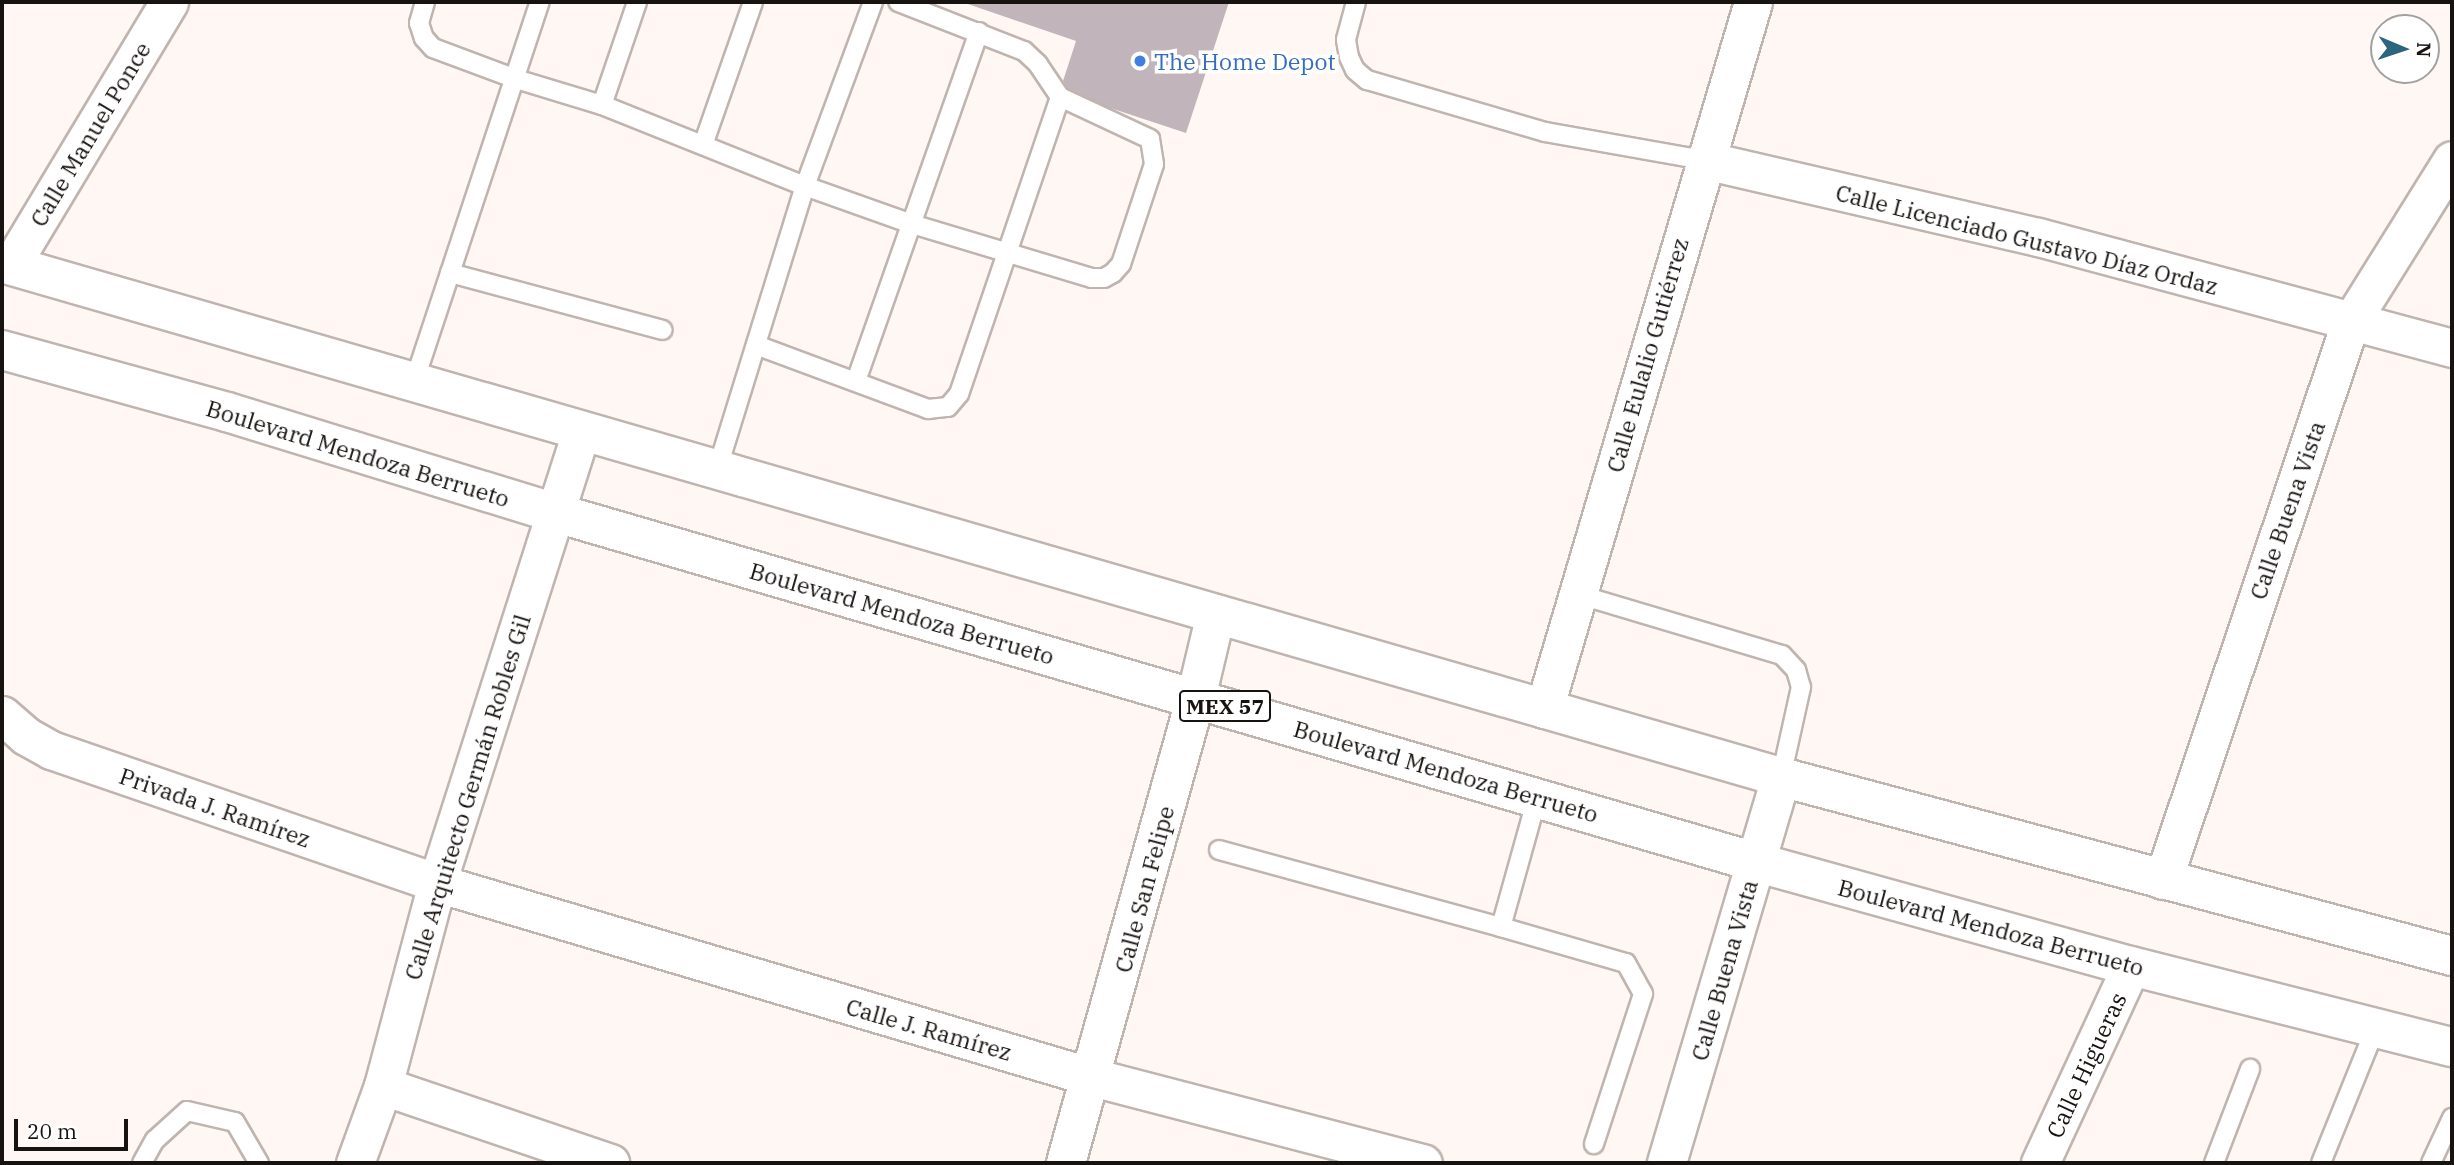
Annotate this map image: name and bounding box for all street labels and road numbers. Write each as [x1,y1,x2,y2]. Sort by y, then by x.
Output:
street label: Calle Manuel Ponce [24,37,156,231]
street label: Calle Licenciado Gustavo Díaz Ordaz [1833,178,2221,300]
street label: Calle Eulalio Gutiérrez [1600,235,1694,475]
street label: Boulevard Mendoza Berrueto [203,394,513,512]
street label: Calle Buena Vista [2244,417,2330,603]
street label: Boulevard Mendoza Berrueto [747,556,1057,670]
street label: Calle Arquitecto Germán Robles Gil [398,611,536,983]
road number: MEX 57 [1178,688,1272,724]
street label: Boulevard Mendoza Berrueto [1291,714,1601,828]
street label: Privada J. Ramírez [116,761,314,853]
street label: Calle San Felipe [1108,803,1180,975]
street label: Boulevard Mendoza Berrueto [1835,873,2147,981]
street label: Calle Buena Vista [1685,876,1763,1064]
street label: Calle Higueras [2040,988,2132,1142]
street label: Calle J. Ramírez [843,992,1015,1066]

